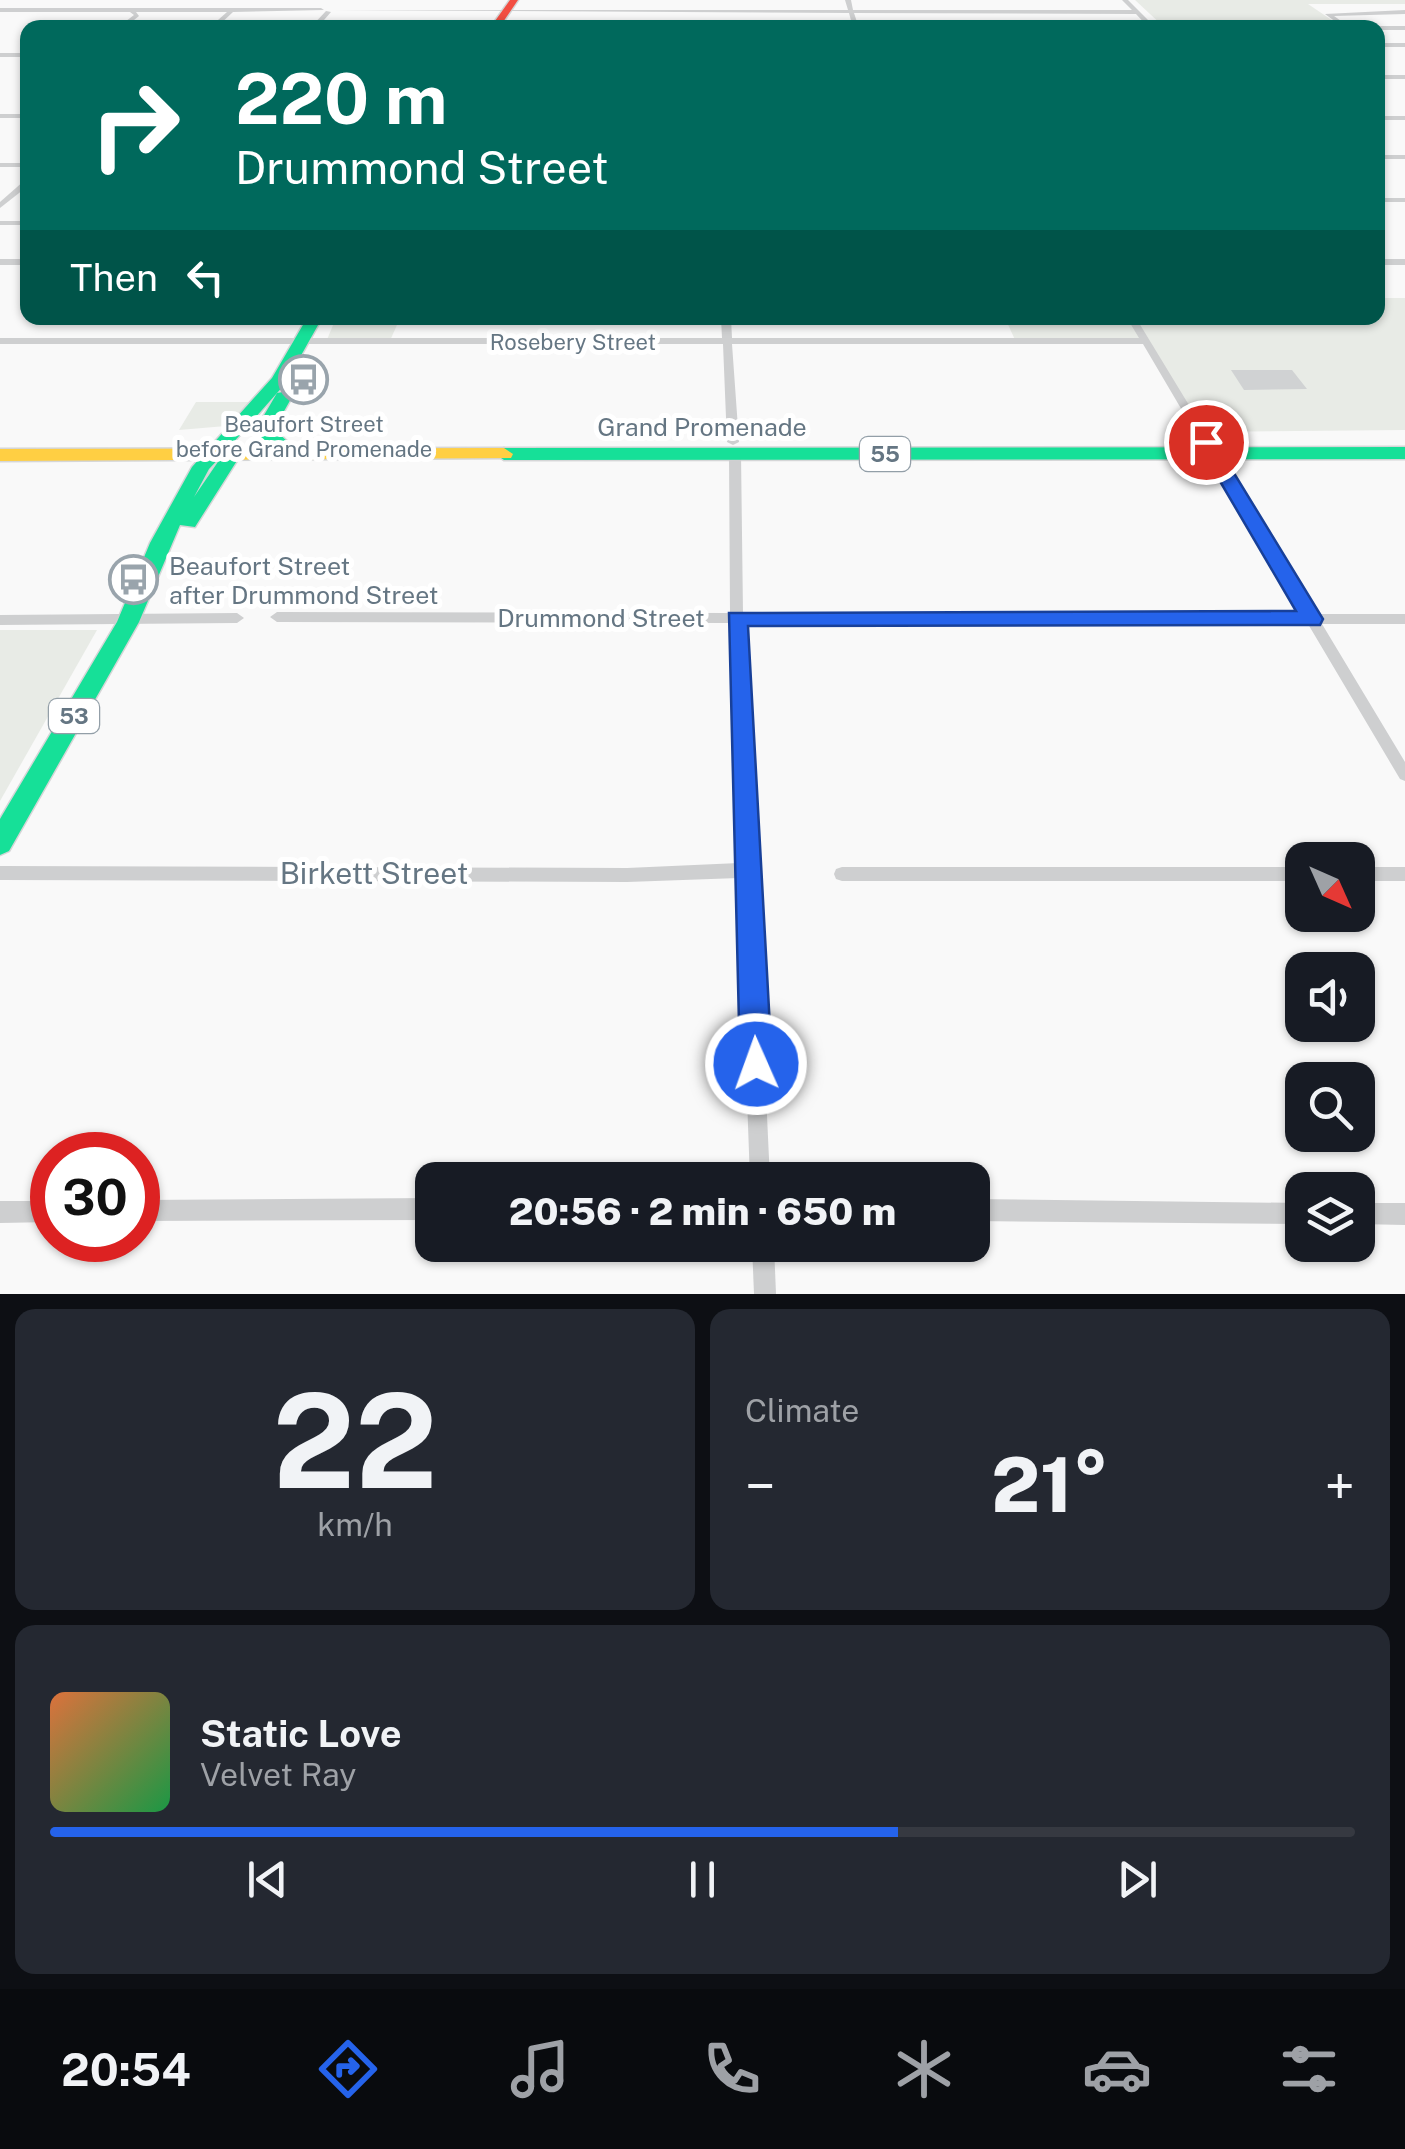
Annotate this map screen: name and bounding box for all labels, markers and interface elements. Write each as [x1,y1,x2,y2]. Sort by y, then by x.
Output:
text: 220 m [235,57,448,140]
icon: right [70,60,200,190]
text: Drummond Street [235,141,609,194]
icon: left [178,250,233,305]
text: Then [70,255,158,300]
street label: Rosebery Street [490,329,656,355]
bus stop icon: Beaufort Street before Grand Promenade [278,354,330,406]
pin [1164,400,1249,485]
place label: Beaufort Street before Grand Promenade [176,411,432,462]
street label: Grand Promenade [597,412,807,442]
icon: arrive [1179,415,1234,470]
road number: 55 [860,437,910,471]
place label: Beaufort Street after Drummond Street [169,551,439,610]
bus stop icon: Beaufort Street after Drummond Street [108,554,160,606]
street label: Drummond Street [497,603,705,633]
road number: 53 [49,699,99,733]
north arrow [1285,842,1375,932]
map controls [1285,842,1375,1262]
street label: Birkett Street [280,855,468,891]
button: sound [1285,952,1375,1042]
position arrow [704,1012,808,1116]
button: search [1285,1062,1375,1152]
speed limit sign: 30 [30,1132,160,1262]
button: layers [1285,1172,1375,1262]
text: 20:56 · 2 min · 650 m [509,1189,896,1234]
text: 22 [272,1365,438,1517]
text: Climate [745,1392,859,1429]
text: 21° [991,1441,1109,1529]
text: − [745,1454,776,1518]
text: + [1325,1454,1355,1518]
text: km/h [317,1506,393,1543]
text: Static Love [200,1711,402,1756]
text: Velvet Ray [200,1756,356,1793]
icon: previous [240,1852,295,1907]
icon: pause [675,1852,730,1907]
icon: next [1110,1852,1165,1907]
icon: directions [313,2034,383,2104]
icon: music [505,2034,575,2104]
icon: phone [697,2034,767,2104]
icon: climate [889,2034,959,2104]
icon: car [1082,2034,1152,2104]
icon: filters [1274,2034,1344,2104]
text: 20:54 [61,2043,191,2096]

